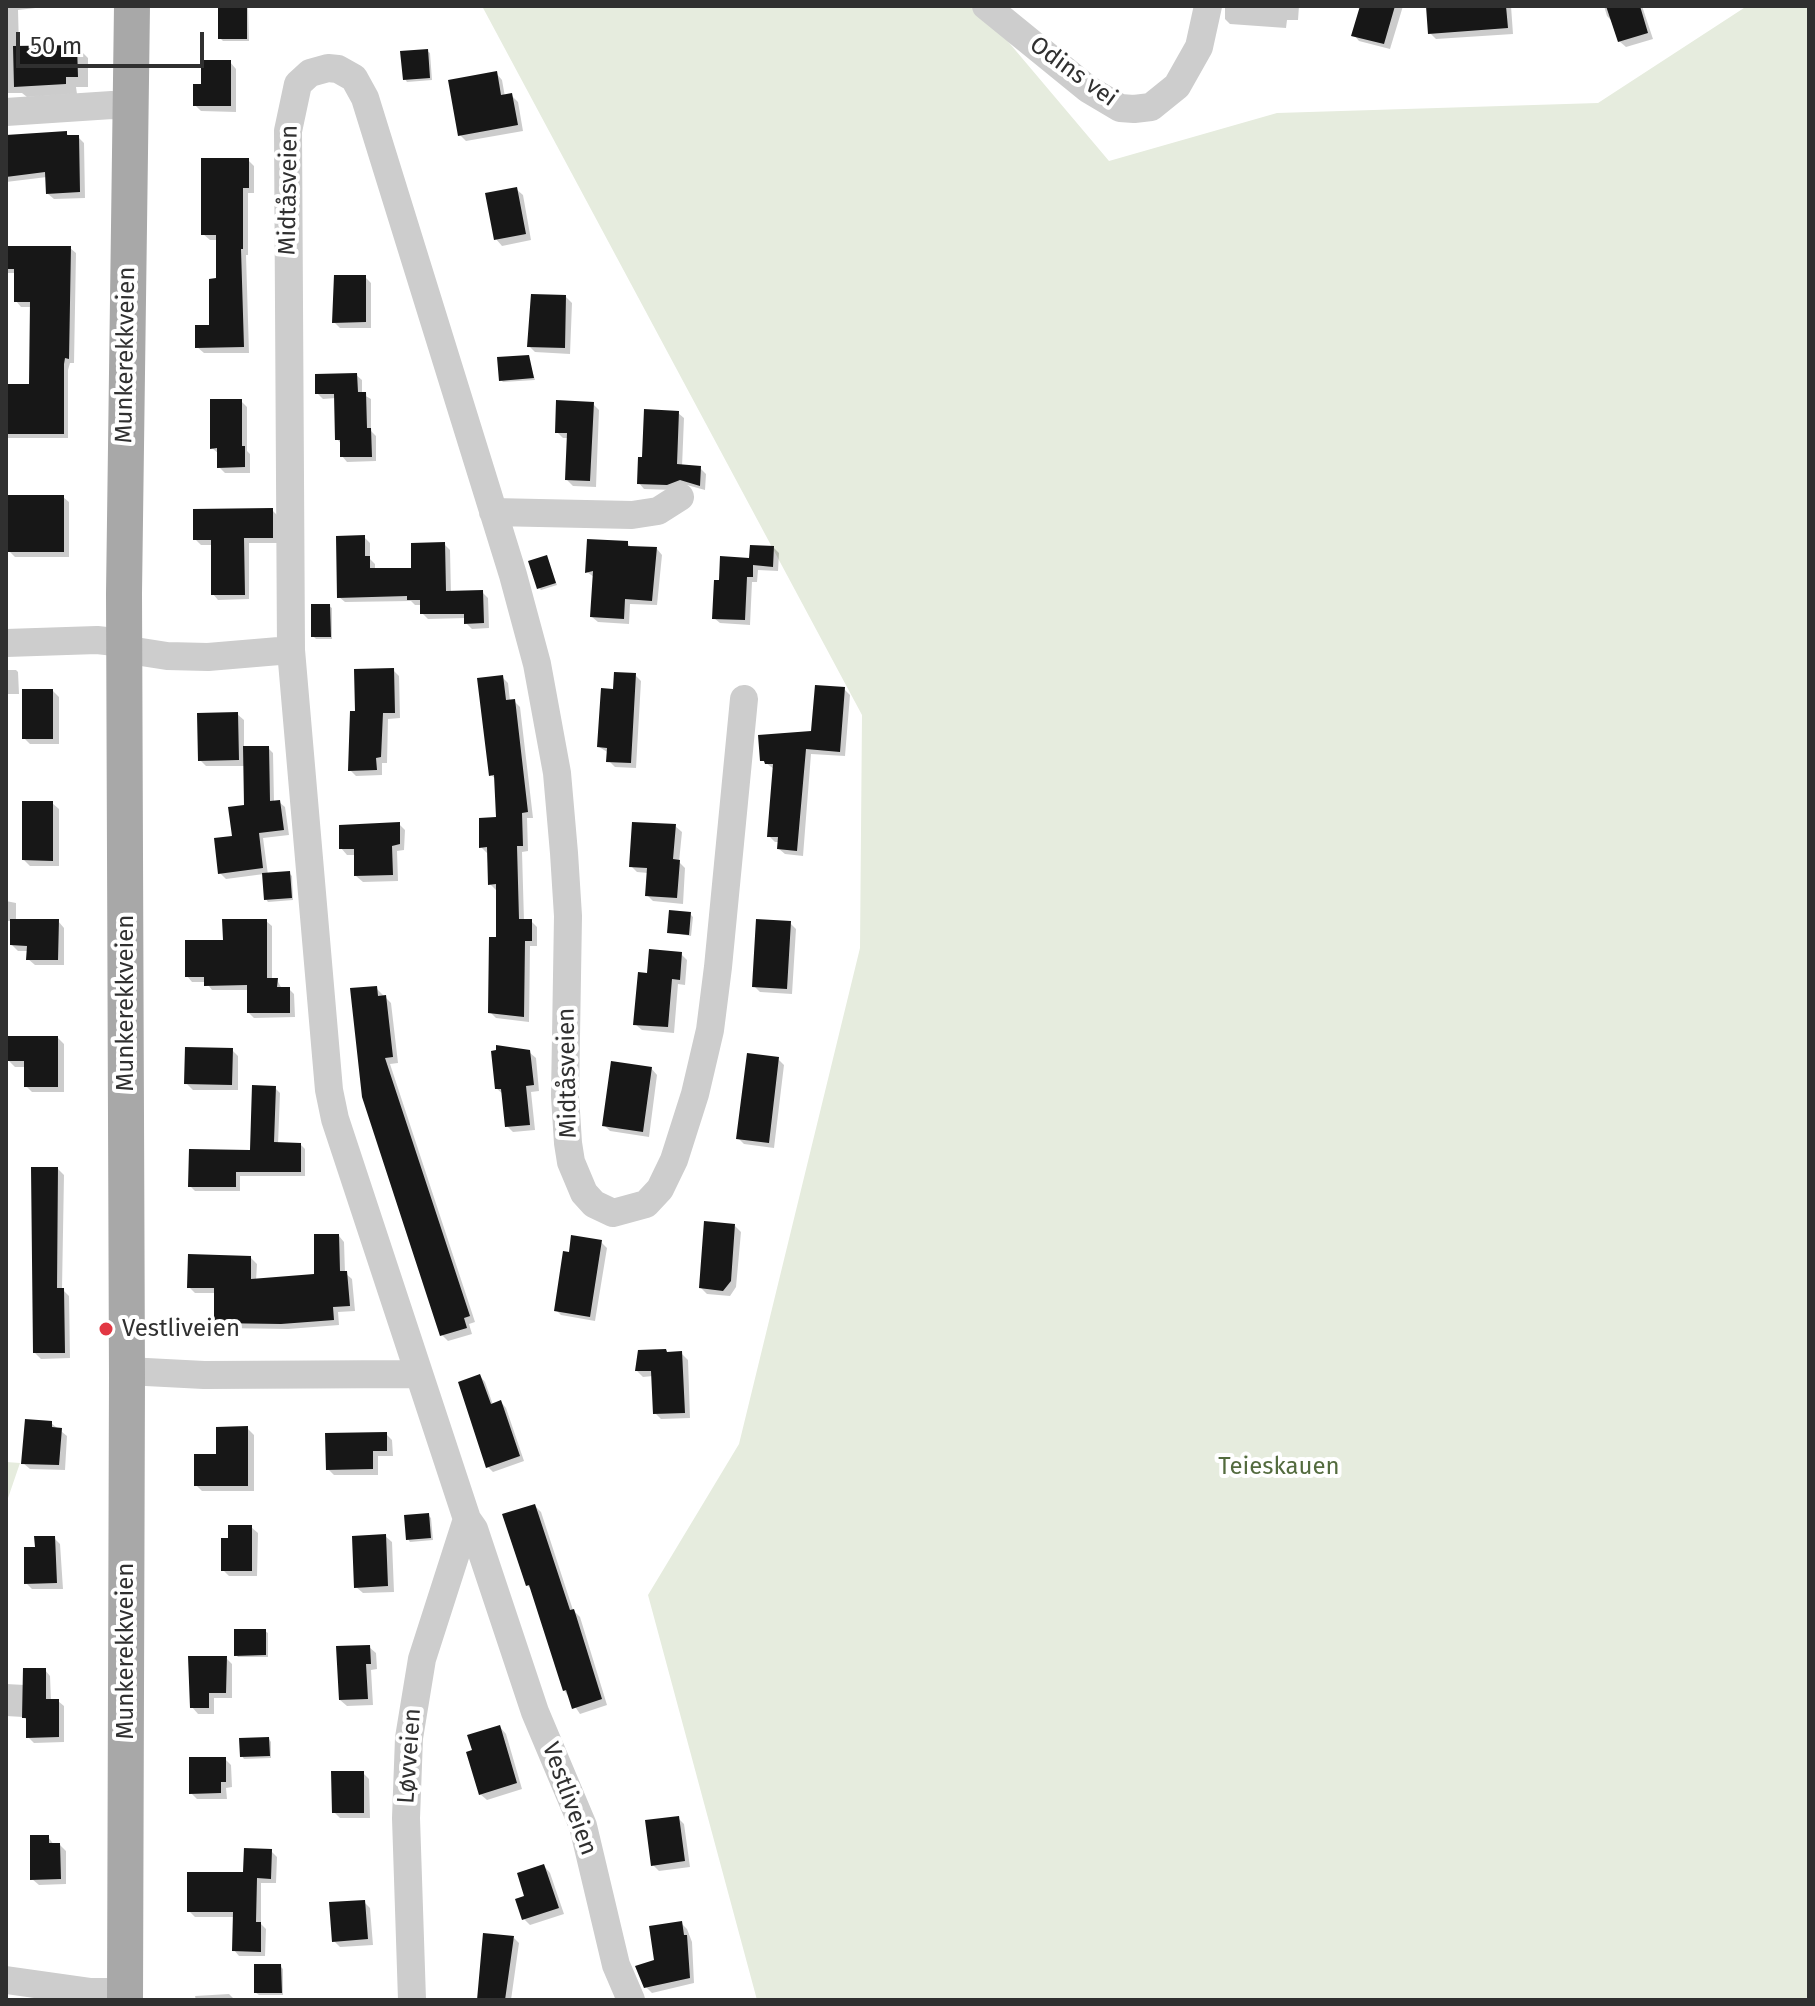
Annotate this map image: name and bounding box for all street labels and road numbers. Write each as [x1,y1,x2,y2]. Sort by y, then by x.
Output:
street label: Odins vei [1024,31,1122,113]
street label: Midtåsveien [273,124,305,256]
street label: Munkerekkveien [110,266,142,444]
street label: Munkerekkveien [112,915,140,1091]
street label: Midtåsveien [552,1007,584,1139]
street label: Munkerekkveien [112,1563,140,1739]
street label: Løvveien [392,1707,428,1805]
street label: Vestliveien [535,1739,603,1859]

